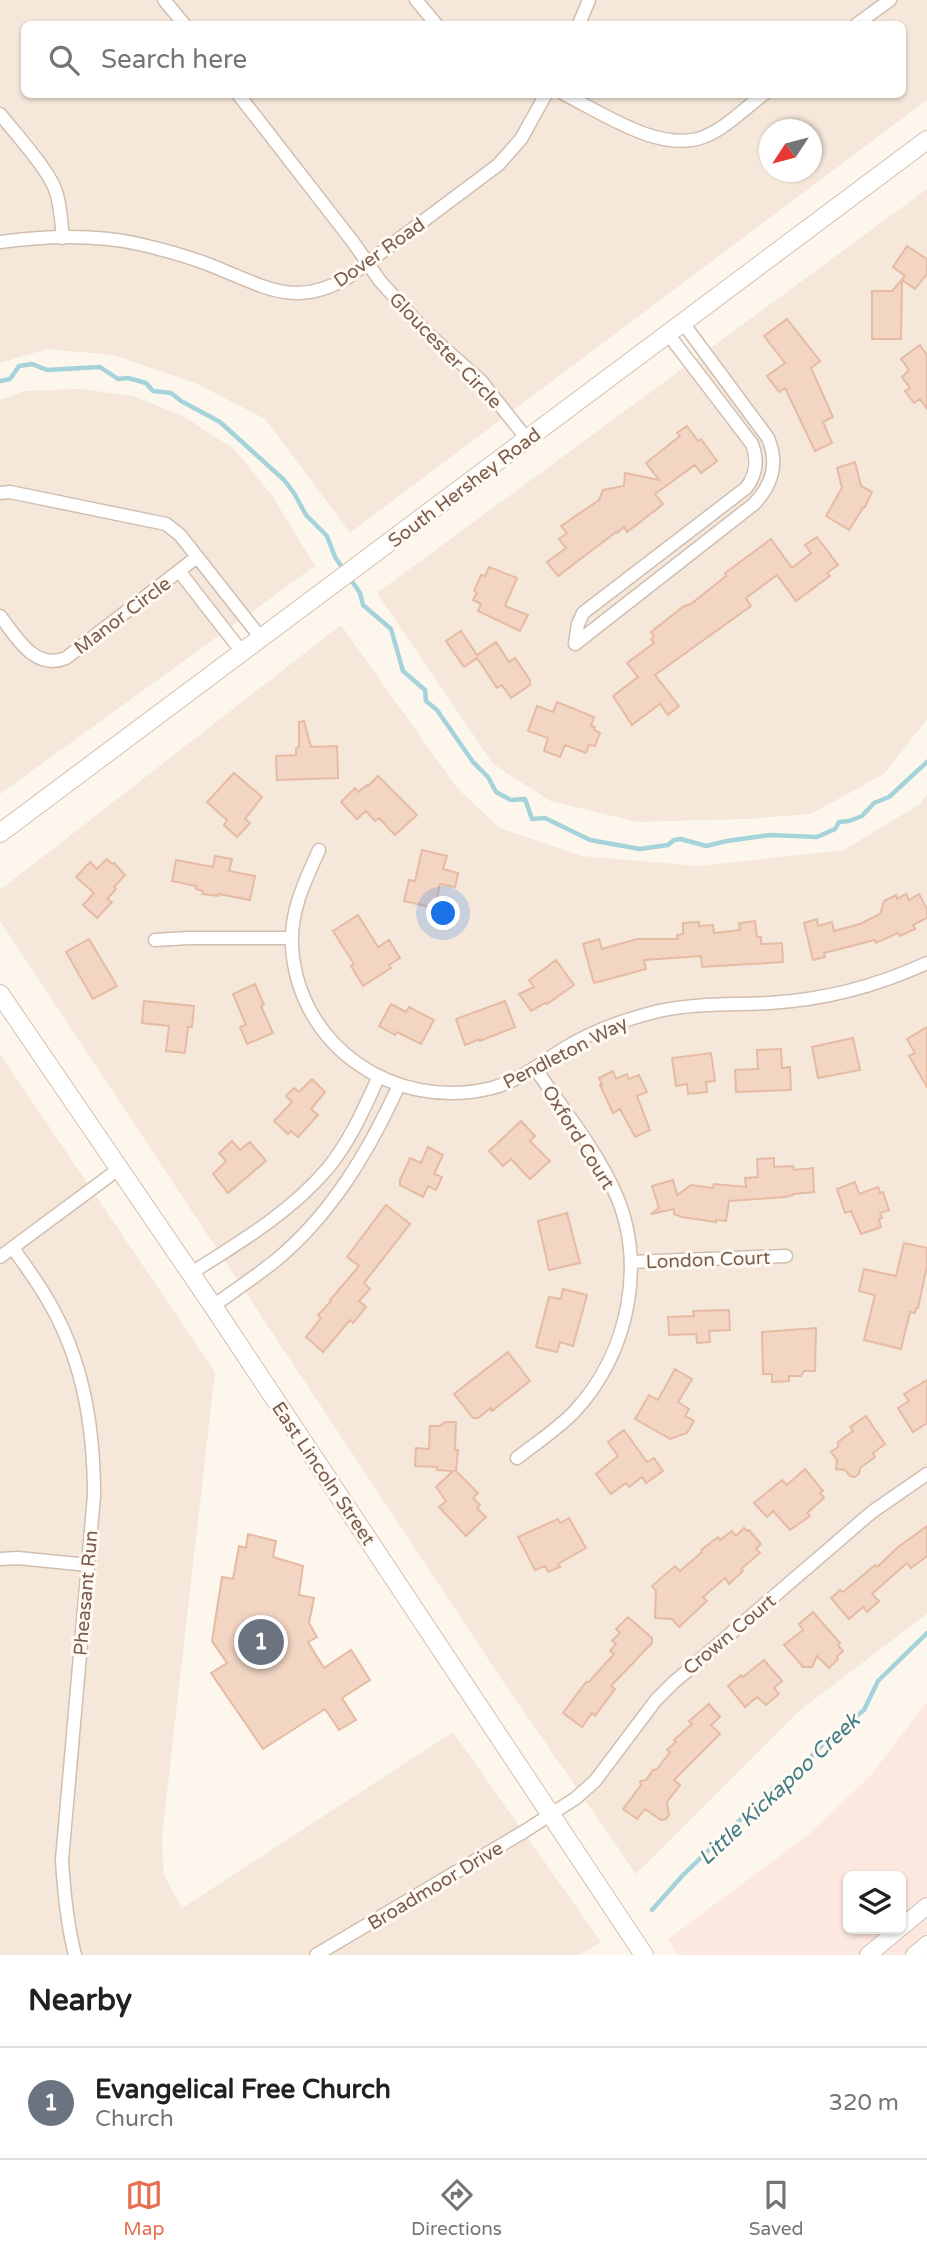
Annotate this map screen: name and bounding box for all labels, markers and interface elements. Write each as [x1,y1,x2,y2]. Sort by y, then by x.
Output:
search box [21,21,906,98]
icon: search [45,41,83,79]
text: Search here [101,44,247,75]
north arrow [759,119,822,182]
street label: Dover Road [330,213,429,292]
street label: Gloucester Circle [384,288,506,413]
street label: South Hershey Road [384,423,545,552]
street label: Manor Circle [70,572,175,659]
your location [426,896,460,930]
street label: Pendleton Way [500,1012,631,1094]
street label: Oxford Court [537,1081,619,1194]
street label: London Court [645,1247,771,1273]
street label: East Lincoln Street [267,1398,379,1549]
street label: Pheasant Run [70,1530,102,1657]
street label: Crown Court [679,1590,780,1680]
pin: 1 [238,1616,284,1668]
water label: Little Kickapoo Creek [694,1707,866,1871]
street label: Broadmoor Drive [364,1837,507,1935]
map controls [843,1871,906,1934]
button: layers [843,1871,906,1934]
text: Nearby [28,1982,132,2019]
text: Evangelical Free Church [95,2074,391,2105]
text: 1 [44,2089,58,2117]
text: 320 m [829,2089,899,2117]
text: Church [95,2105,174,2133]
tab: Map [123,2176,164,2240]
tab: Directions [411,2176,502,2240]
tab: Saved [749,2176,804,2240]

